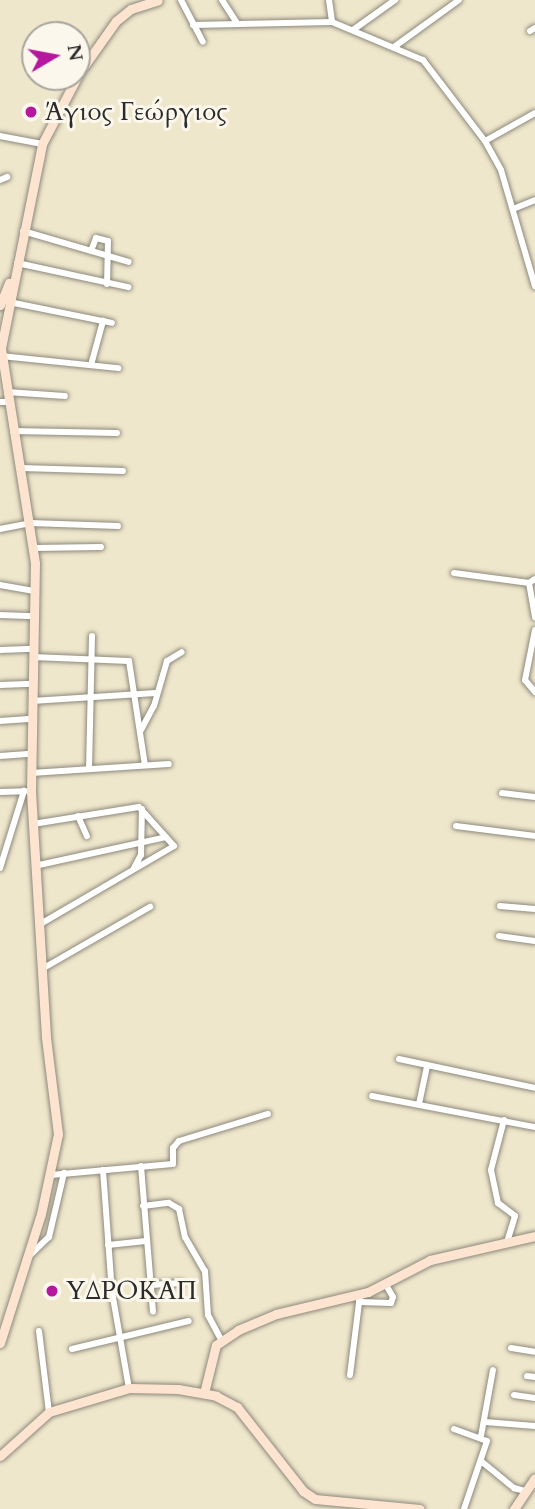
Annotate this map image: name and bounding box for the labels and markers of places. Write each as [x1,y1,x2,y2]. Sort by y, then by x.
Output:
place label: Άγιος Γεώργιος [45,96,228,128]
marker: Άγιος Γεώργιος [23,104,39,120]
place label: ΥΔΡΟΚΑΠ [66,1275,197,1307]
marker: ΥΔΡΟΚΑΠ [44,1283,60,1299]

